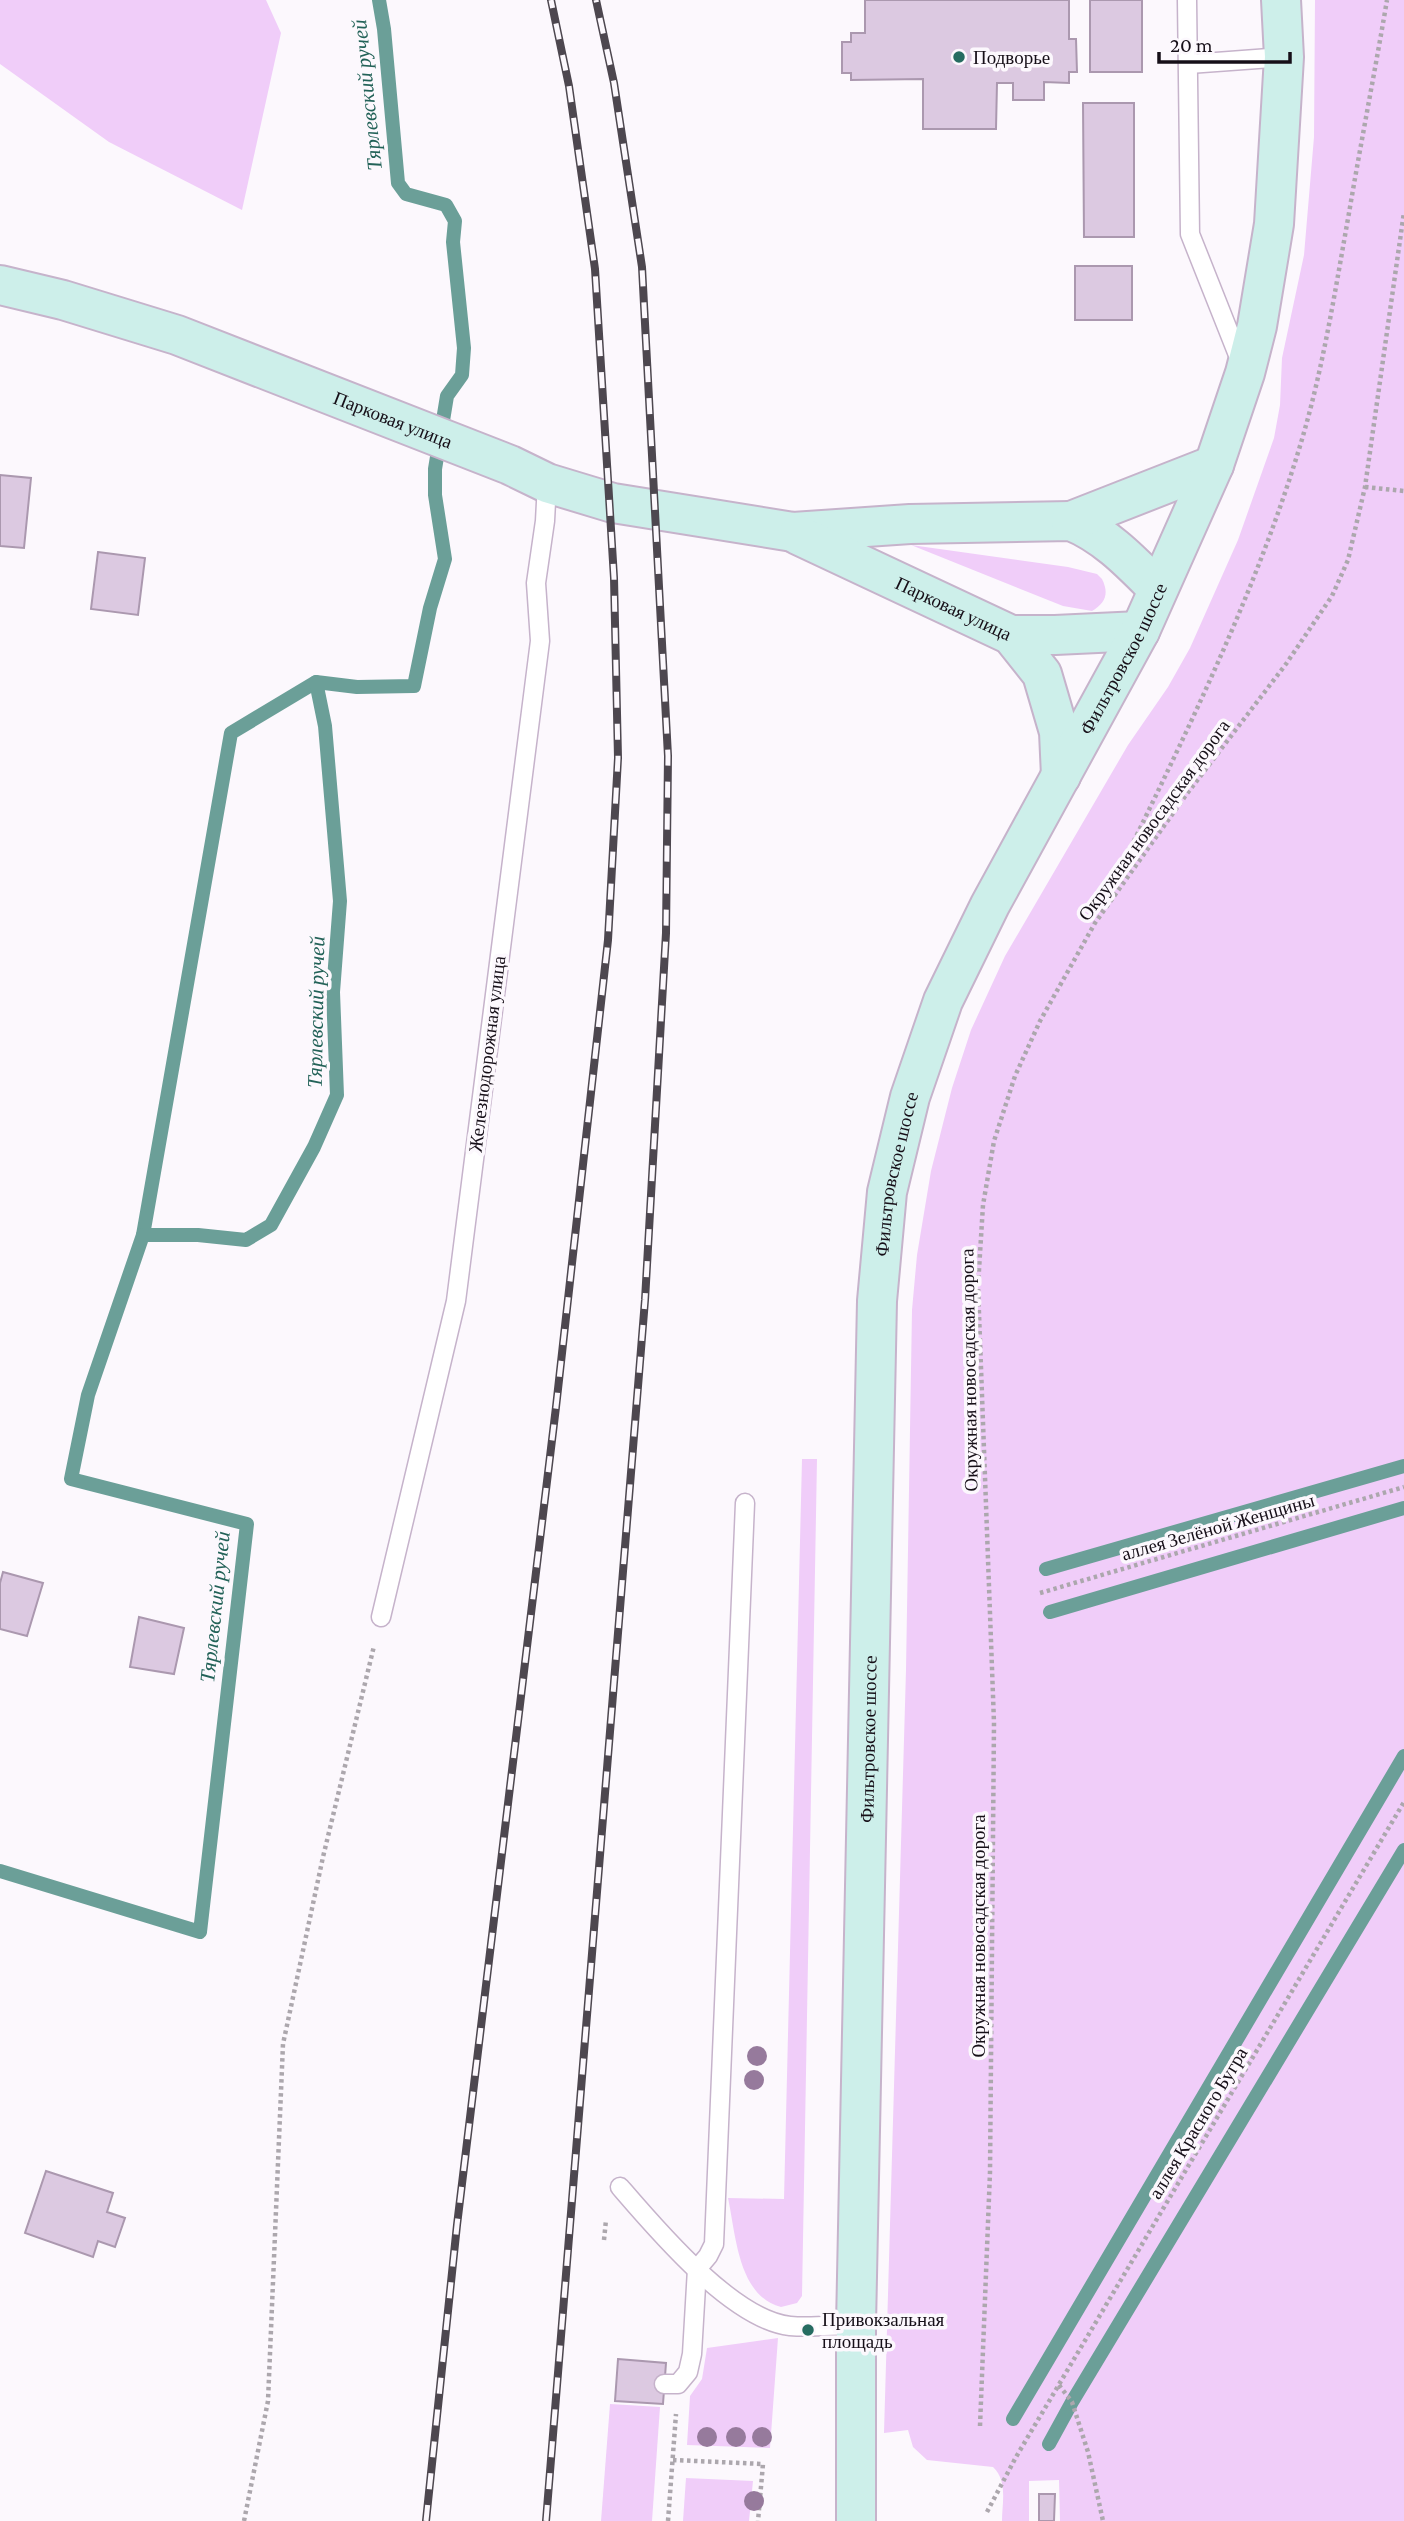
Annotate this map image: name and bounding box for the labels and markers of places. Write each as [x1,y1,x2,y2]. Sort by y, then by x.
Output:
place label: Подворье [973,47,1050,68]
marker: Подворье [951,49,967,65]
place label: Привокзальная площадь [822,2309,945,2352]
marker: Привокзальная площадь [800,2322,816,2338]

